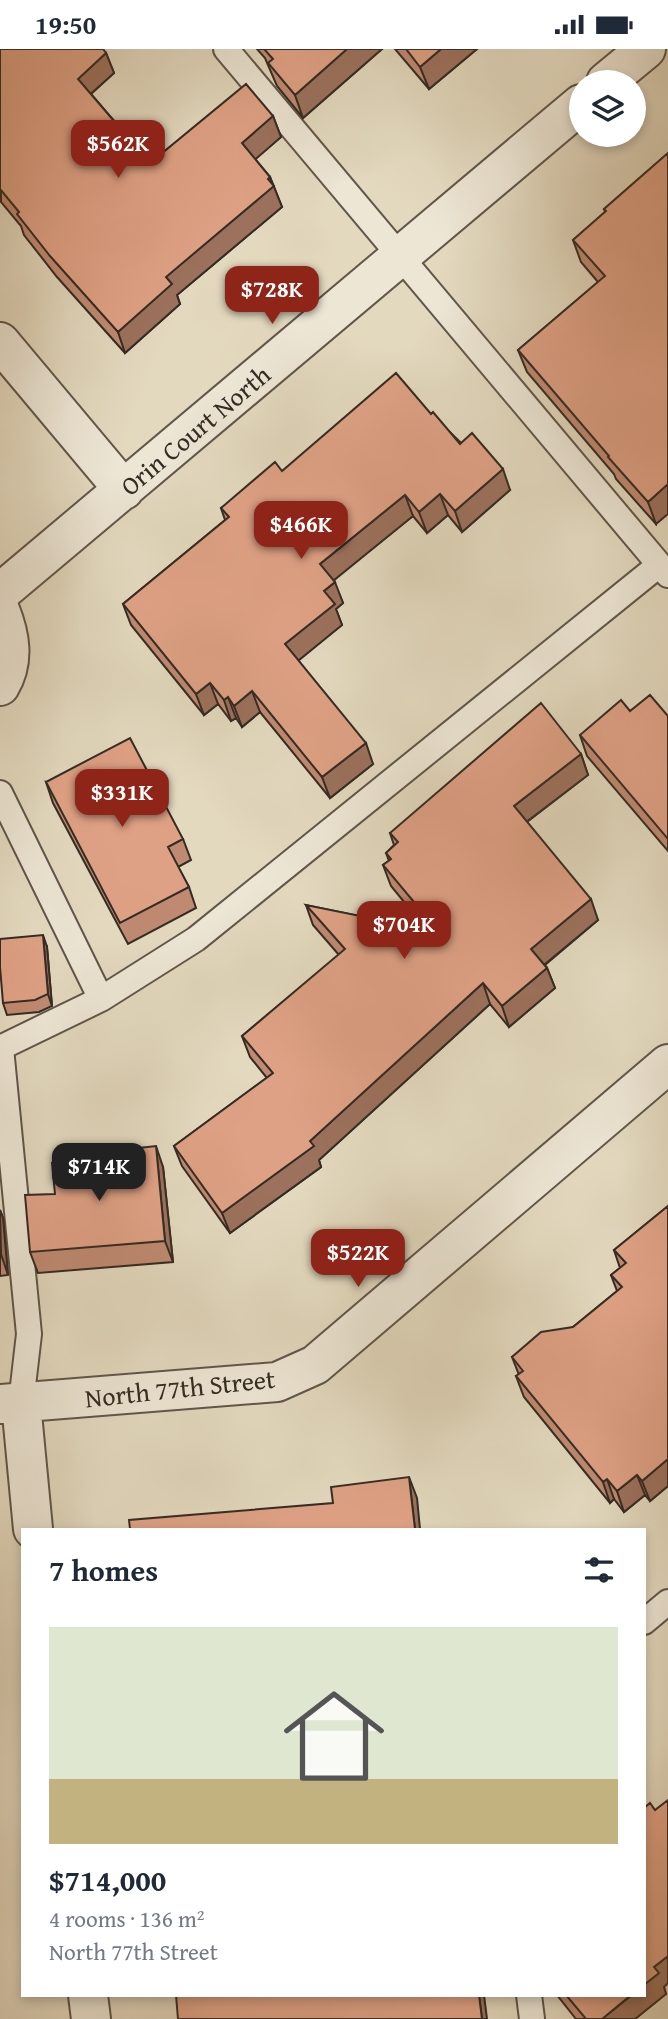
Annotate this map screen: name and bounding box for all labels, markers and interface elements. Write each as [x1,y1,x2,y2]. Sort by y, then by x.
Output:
text: 19:50 [35,5,96,44]
map controls [569,70,646,147]
button: layers [569,70,646,147]
pin: $562K [69,121,167,180]
text: $562K [87,126,149,159]
pin: $728K [223,267,321,326]
text: $728K [241,272,303,305]
street label: Orin Court North [111,355,279,505]
pin: $466K [252,501,350,561]
text: $466K [270,507,332,540]
pin: $331K [73,769,171,829]
text: $331K [91,775,153,808]
pin: $704K [355,901,453,961]
text: $704K [373,907,435,940]
pin: $714K [50,1143,148,1203]
text: $714K [68,1149,130,1182]
pin: $522K [309,1229,407,1289]
text: $522K [327,1235,389,1268]
street label: North 77th Street [83,1359,277,1417]
text: 7 homes [49,1548,158,1592]
icon: filters [580,1551,618,1589]
icon: home [271,1673,397,1799]
text: $714,000 [49,1858,166,1902]
text: 4 rooms · 136 m² [49,1902,204,1935]
text: North 77th Street [49,1935,218,1968]

